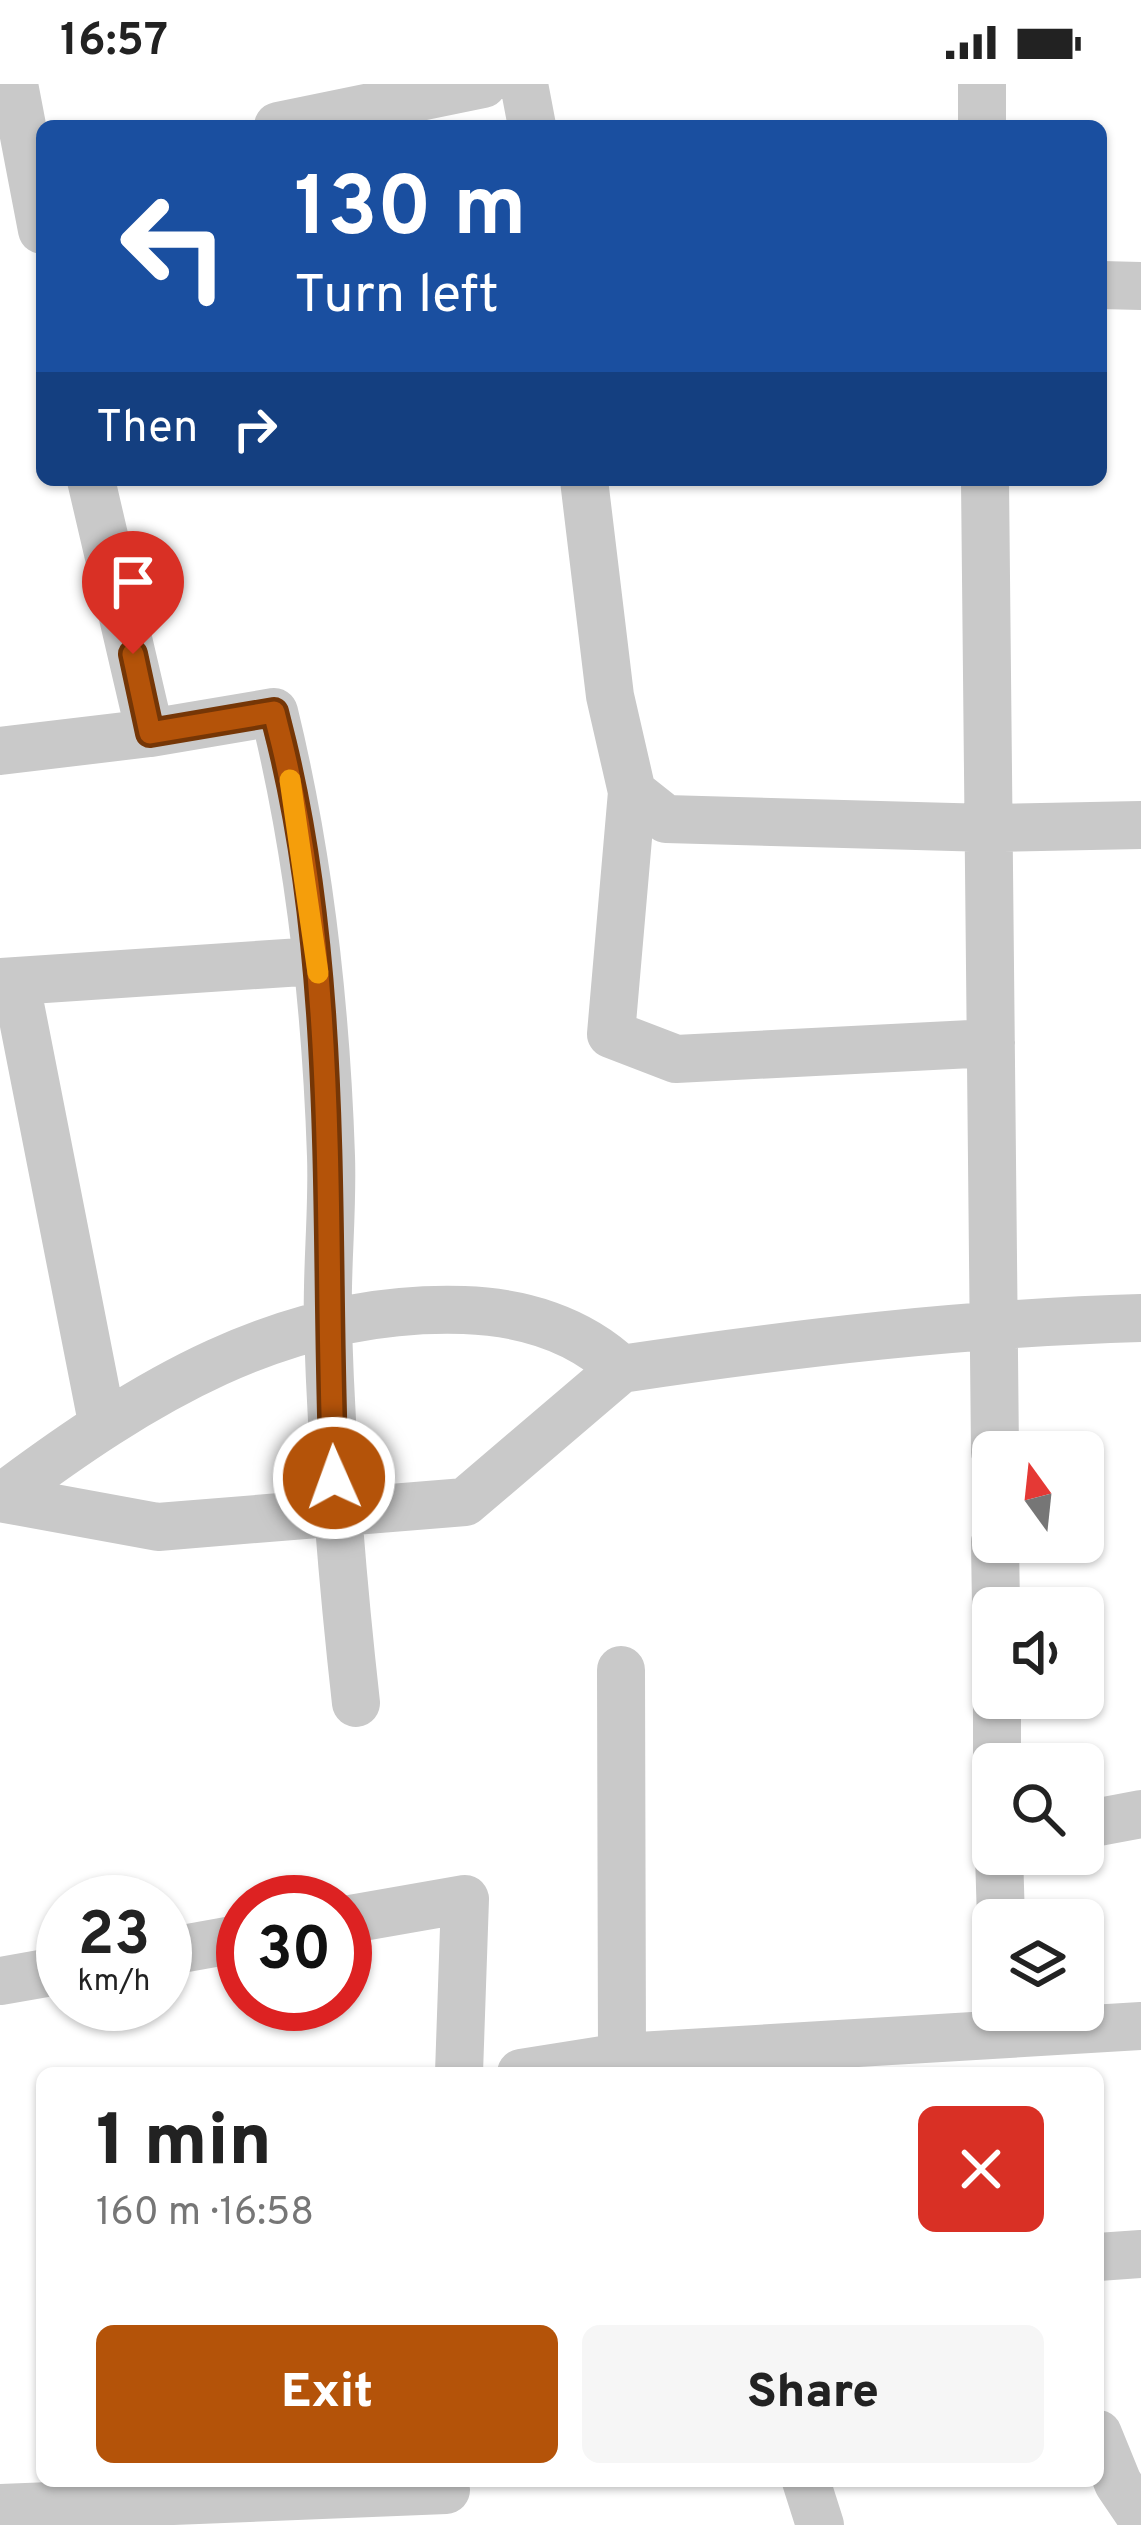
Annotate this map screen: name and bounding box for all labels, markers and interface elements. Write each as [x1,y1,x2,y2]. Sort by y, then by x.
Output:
text: 16:57 [60,14,168,71]
text: 130 m [294,159,526,265]
icon: left [96,168,252,324]
text: Turn left [294,263,499,332]
icon: right [222,396,288,462]
text: Then [96,401,198,458]
pin [82,531,184,654]
icon: arrive [100,549,166,615]
position arrow [271,1415,397,1541]
north arrow [972,1431,1104,1563]
map controls [972,1431,1104,2031]
button: sound [972,1587,1104,1719]
button: search [972,1743,1104,1875]
speed limit sign: 30 [216,1875,372,2031]
button: layers [972,1899,1104,2031]
text: 23 [78,1900,150,1976]
text: km/h [78,1964,150,2001]
text: 1 min [96,2099,272,2191]
button: close [918,2106,1044,2232]
text: 160 m · 16:58 [96,2190,314,2239]
button: Exit [96,2325,558,2463]
button: Share [582,2325,1044,2463]

